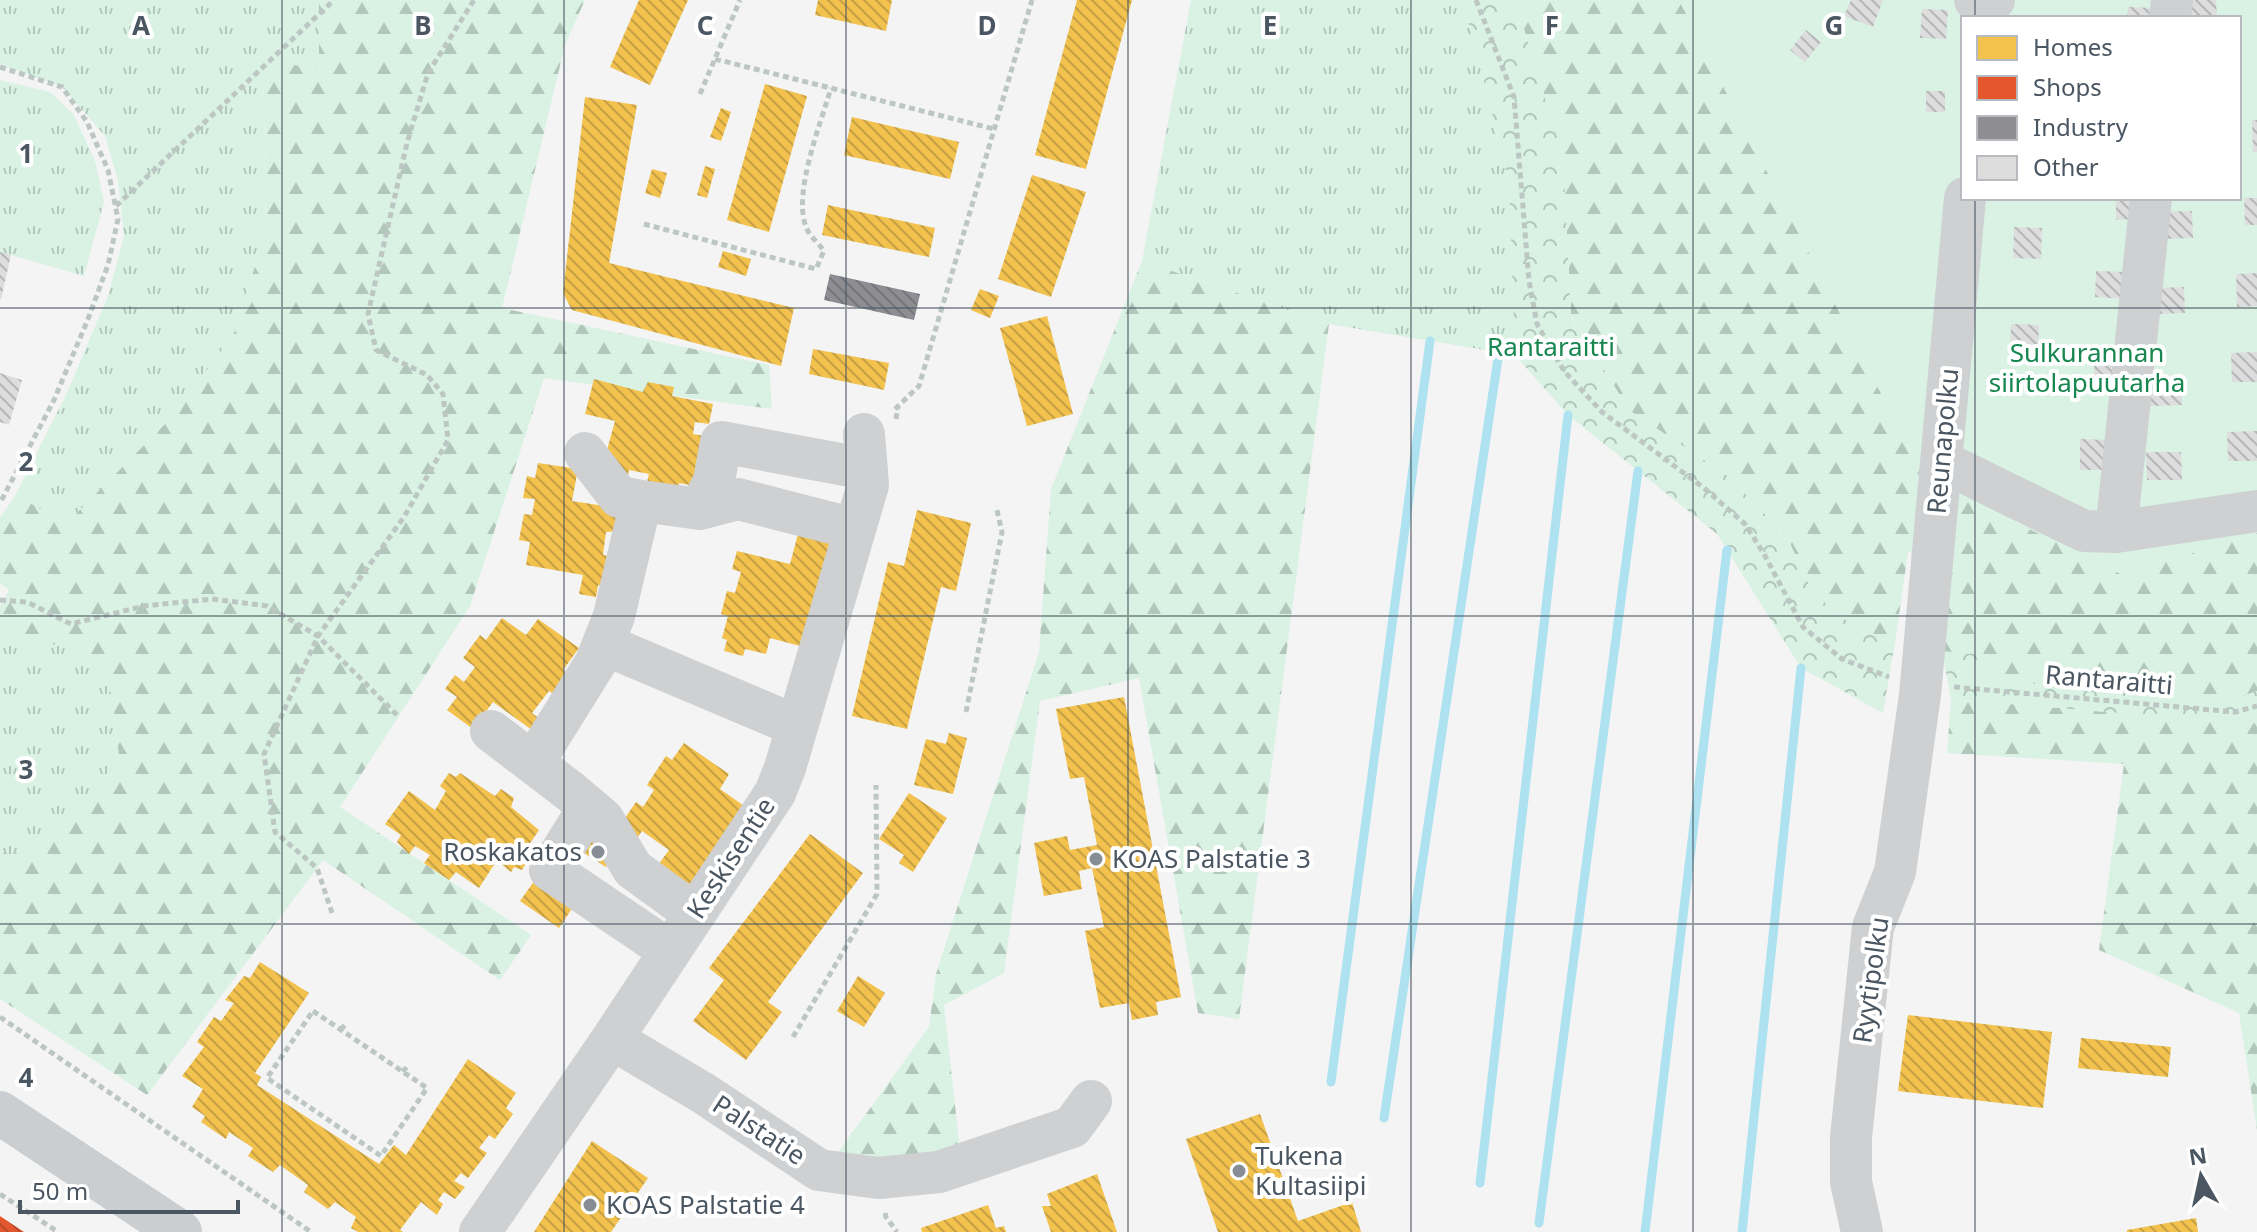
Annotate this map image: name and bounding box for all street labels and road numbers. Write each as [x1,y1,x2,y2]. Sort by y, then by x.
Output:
street label: Reunapolku [1918,367,1966,515]
street label: Rantaraitti [2044,656,2174,703]
street label: Keskisentie [678,790,783,925]
street label: Ryytipolku [1843,914,1897,1045]
street label: Palstatie [706,1086,813,1173]

